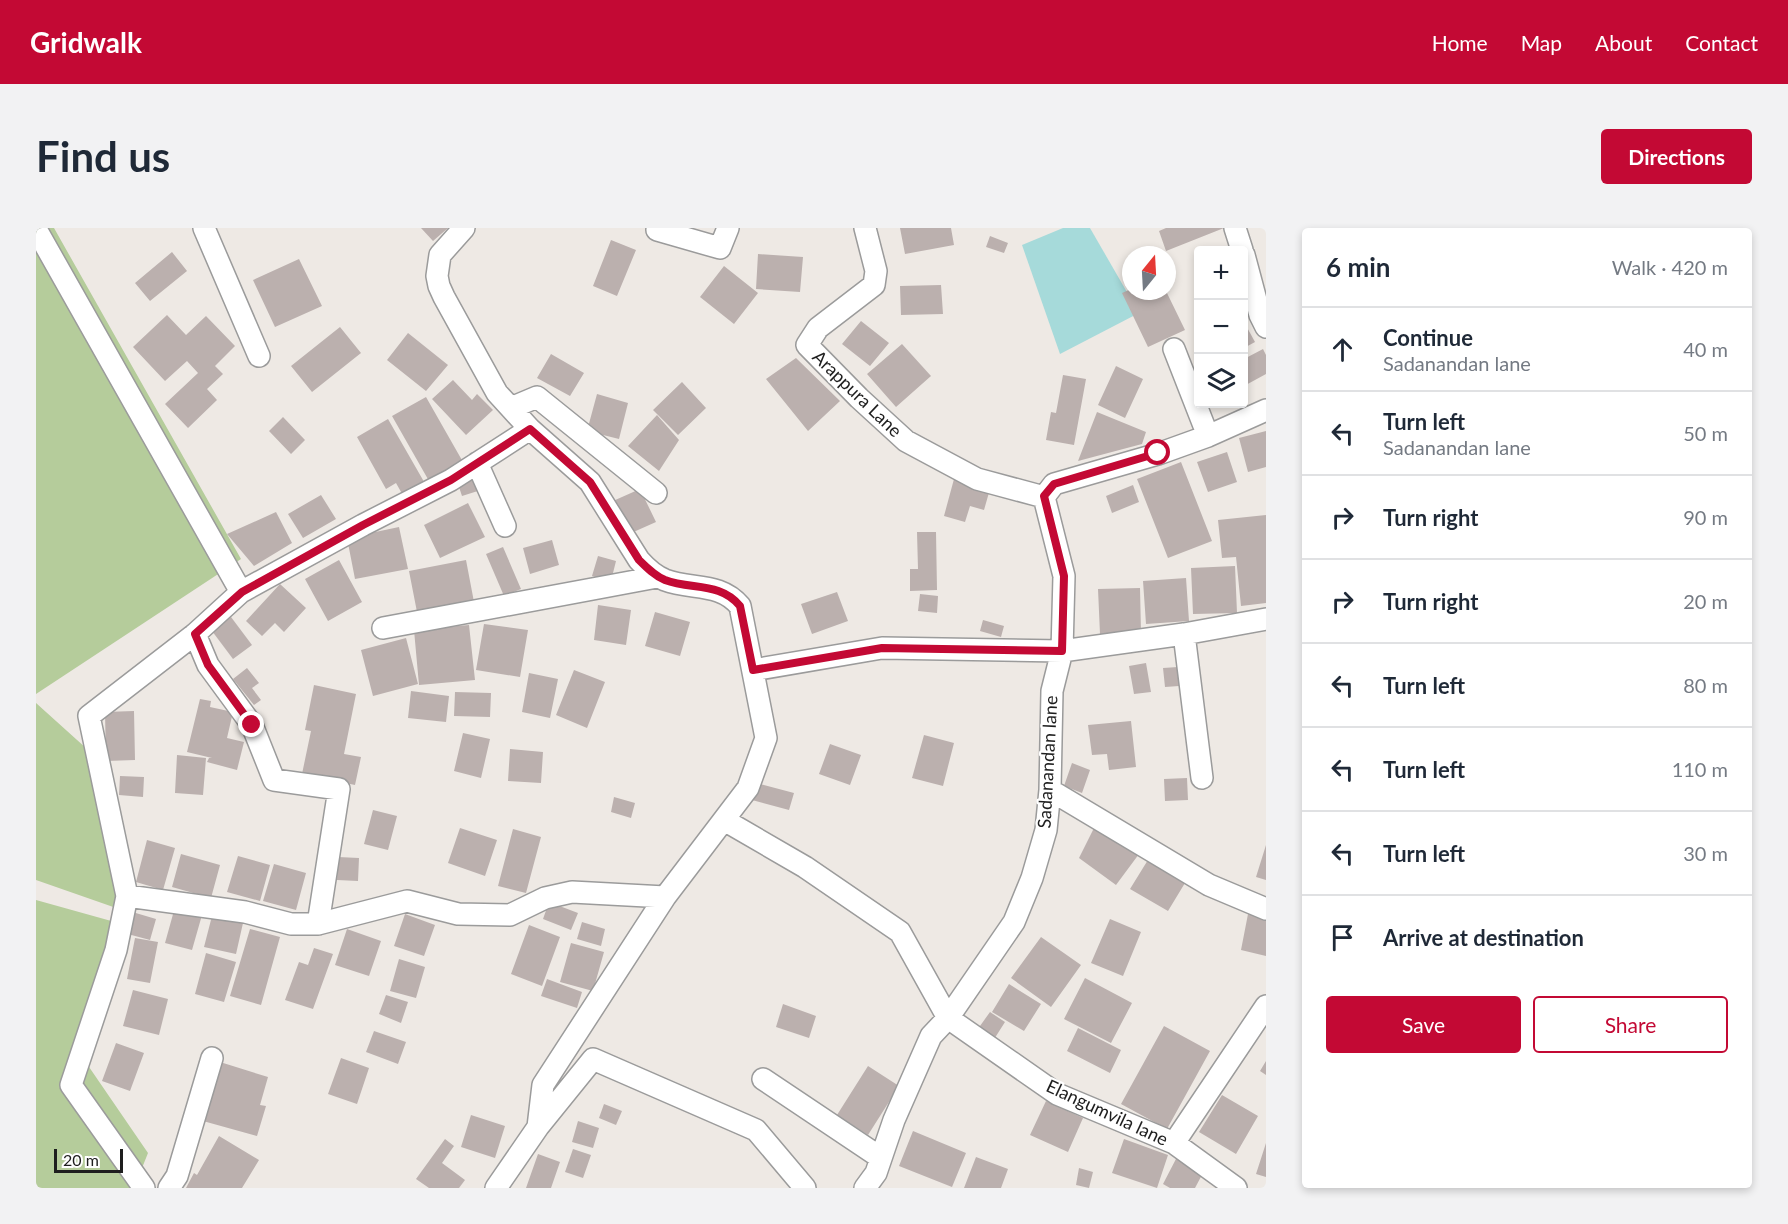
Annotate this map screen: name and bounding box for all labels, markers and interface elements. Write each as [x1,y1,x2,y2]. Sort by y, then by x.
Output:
text: Gridwalk [30,25,142,59]
text: Home [1432,30,1488,55]
text: Map [1521,30,1562,55]
text: About [1595,30,1652,55]
text: Contact [1685,30,1758,55]
button: Directions [1601,129,1752,184]
text: Find us [36,131,170,181]
north arrow [1122,246,1176,300]
map controls [1194,246,1248,408]
button: + [1194,246,1248,300]
text: 6 min [1326,251,1390,283]
text: Walk · 420 m [1612,255,1728,279]
button: − [1194,300,1248,354]
text: Continue [1383,324,1473,351]
icon: ahead [1326,333,1359,366]
text: 40 m [1683,337,1728,361]
street label: Arappura Lane [809,345,907,441]
text: Sadanandan lane [1383,351,1531,375]
button: layers [1194,354,1248,408]
text: Turn left [1383,408,1465,435]
icon: left [1326,417,1359,450]
text: 50 m [1683,421,1728,445]
text: Sadanandan lane [1383,435,1531,459]
route start [1144,439,1170,465]
icon: right [1326,501,1359,534]
text: Turn right [1383,504,1478,531]
text: 90 m [1683,505,1728,529]
icon: right [1326,585,1359,618]
text: Turn right [1383,588,1478,615]
text: 20 m [1683,589,1728,613]
icon: left [1326,669,1359,702]
text: Turn left [1383,672,1465,699]
text: 80 m [1683,673,1728,697]
street label: Sadanandan lane [1033,695,1061,829]
route end [238,711,264,737]
icon: left [1326,753,1359,786]
text: Turn left [1383,756,1465,783]
text: 110 m [1672,757,1728,781]
icon: left [1326,837,1359,870]
text: Turn left [1383,840,1465,867]
text: 30 m [1683,841,1728,865]
icon: arrive [1326,921,1359,954]
text: Arrive at destination [1383,924,1584,951]
button: Save [1326,996,1521,1053]
button: Share [1533,996,1728,1053]
street label: Elangumvila lane [1043,1074,1172,1150]
scale bar [54,1146,123,1174]
text: 20 m [63,1150,99,1169]

